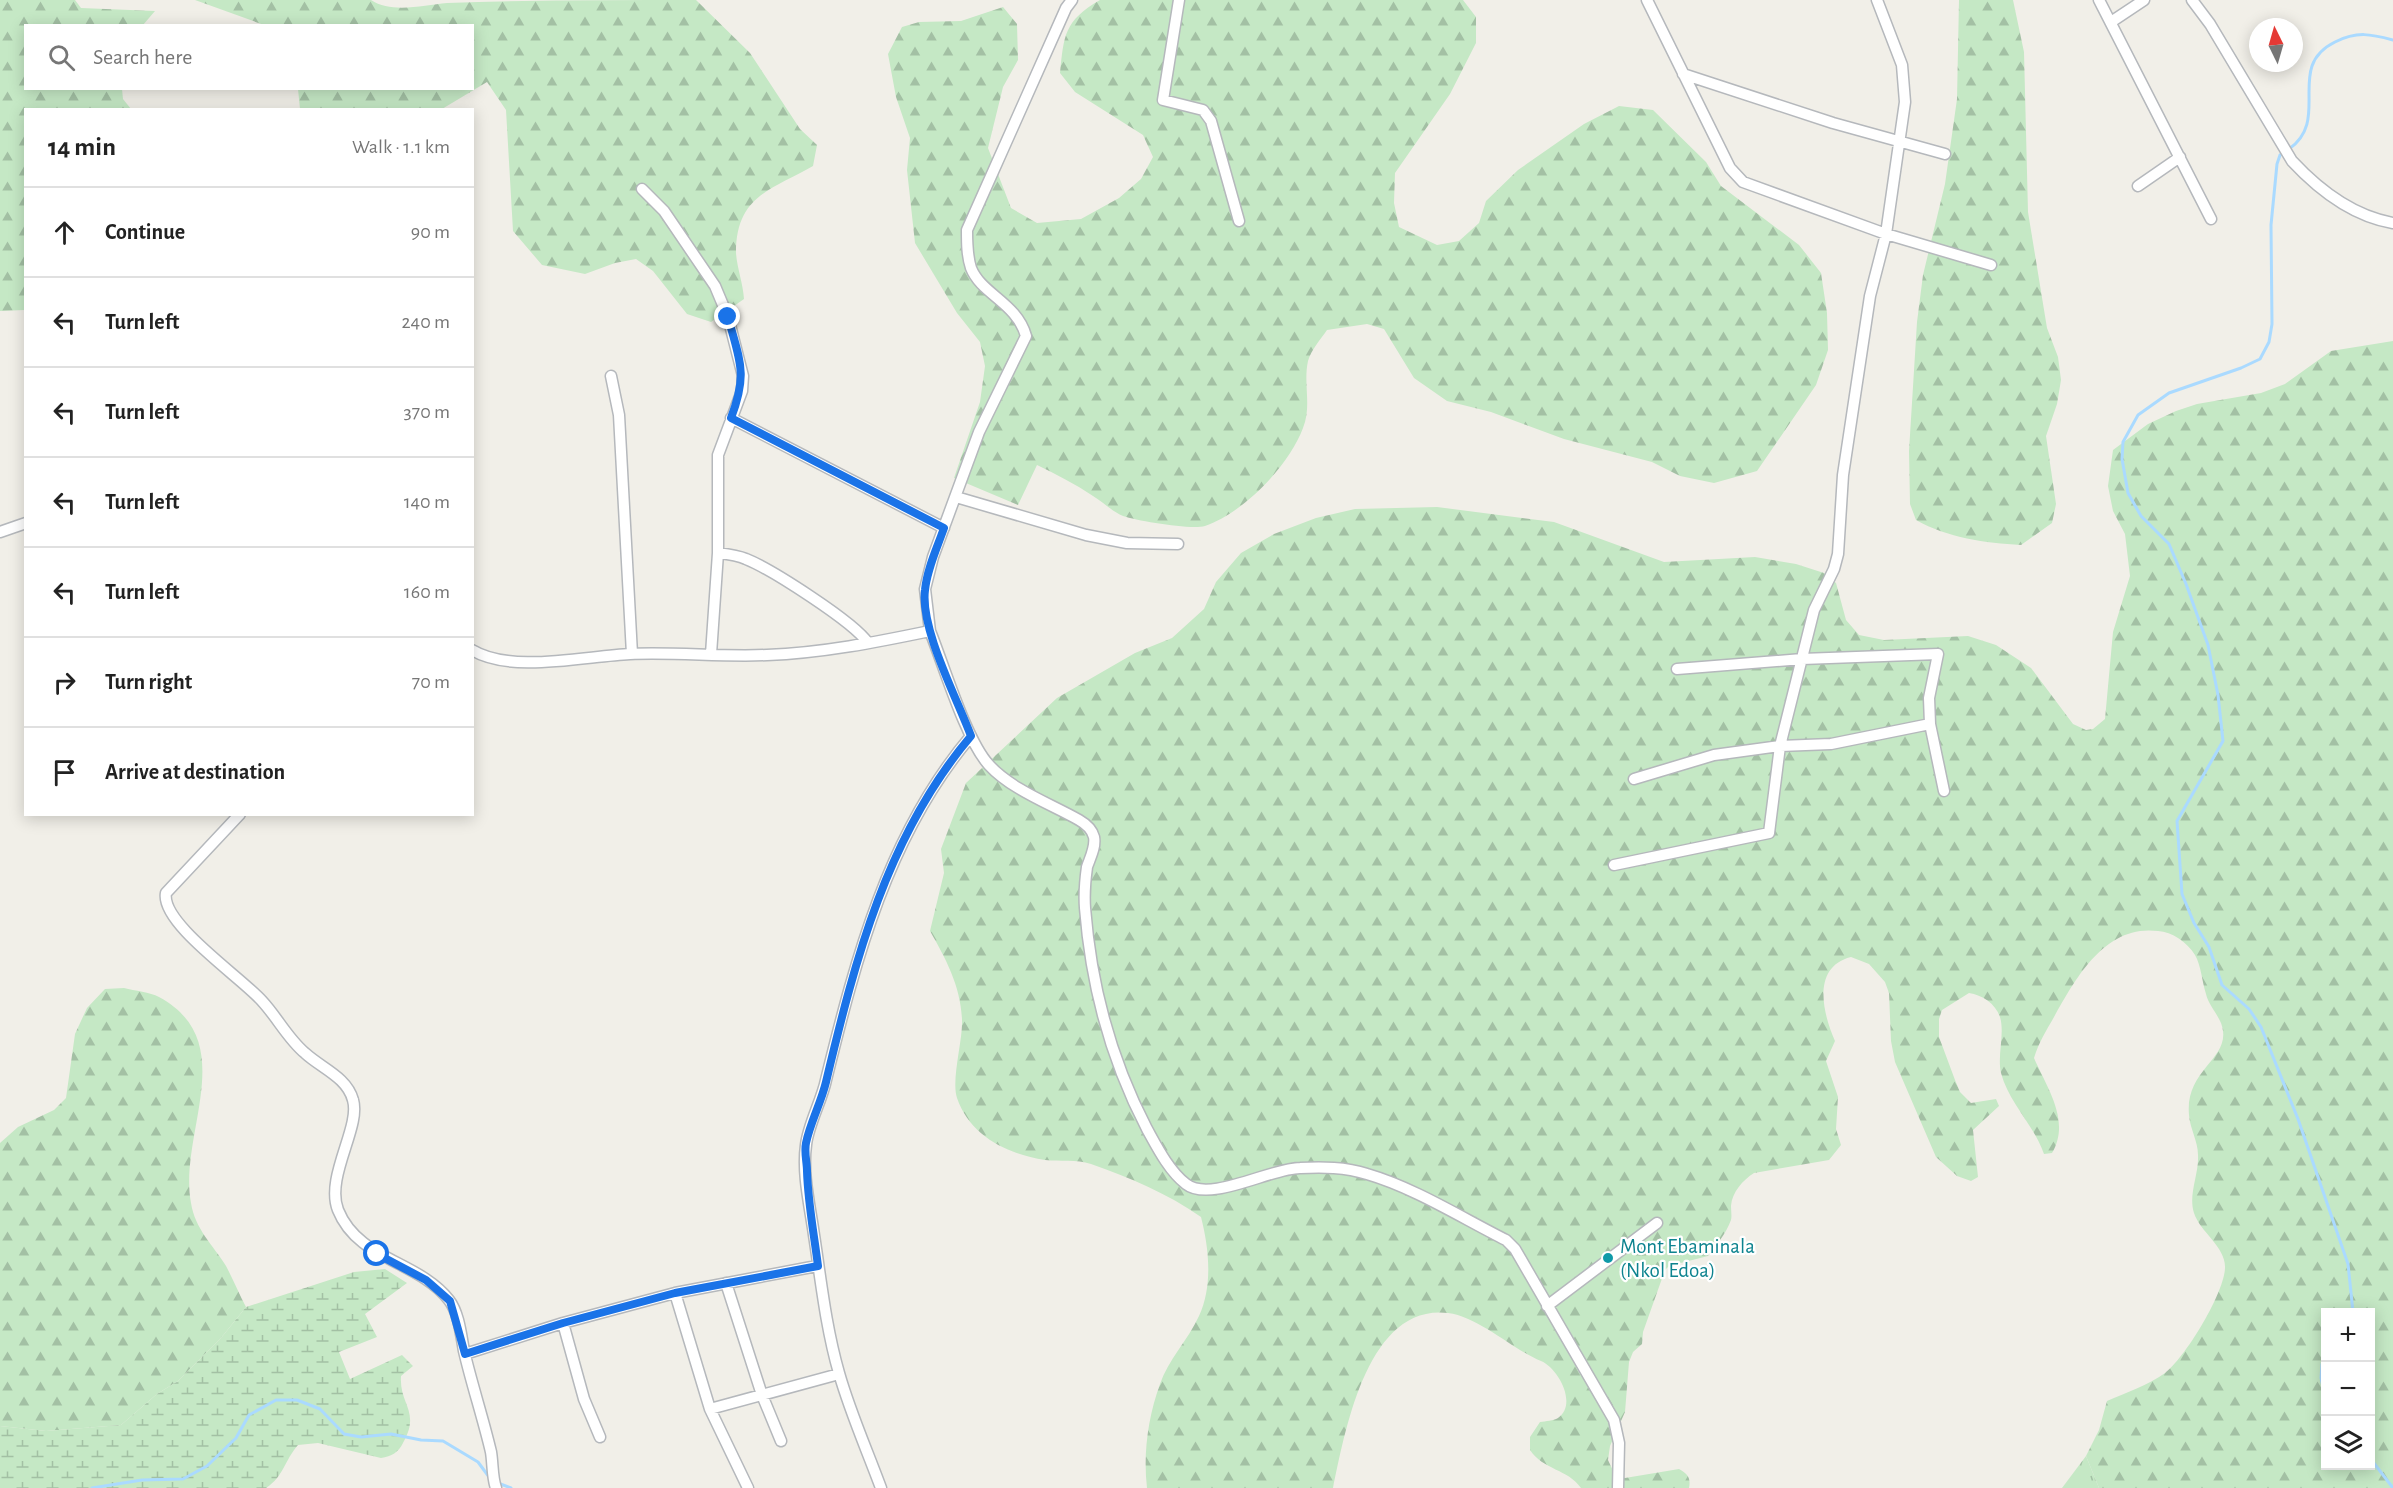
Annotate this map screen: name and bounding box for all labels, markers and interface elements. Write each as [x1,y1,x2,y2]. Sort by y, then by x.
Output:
north arrow [2249,18,2303,72]
search box [24,24,474,90]
icon: search [45,41,78,74]
text: Search here [93,46,192,68]
text: 14 min [48,134,116,160]
text: Walk · 1.1 km [352,137,450,157]
icon: ahead [48,216,81,249]
text: Continue [105,221,185,243]
text: 90 m [411,222,450,242]
route end [714,303,740,329]
icon: left [48,306,81,339]
text: Turn left [105,311,179,333]
text: 240 m [401,312,450,332]
icon: left [48,396,81,429]
text: Turn left [105,401,179,423]
text: 370 m [404,402,450,422]
icon: left [48,486,81,519]
text: Turn left [105,491,179,513]
text: 140 m [404,492,450,512]
icon: left [48,576,81,609]
text: Turn left [105,581,179,603]
text: 160 m [404,582,450,602]
icon: right [48,666,81,699]
text: Turn right [105,671,192,693]
text: 70 m [412,672,450,692]
icon: arrive [48,756,81,789]
text: Arrive at destination [105,761,285,783]
place label: Mont Ebaminala (Nkol Edoa) [1620,1236,1755,1281]
route start [363,1240,389,1266]
marker: Mont Ebaminala (Nkol Edoa) [1601,1251,1615,1265]
map controls [2321,1308,2375,1470]
button: + [2321,1308,2375,1362]
button: − [2321,1362,2375,1416]
button: layers [2321,1416,2375,1470]

